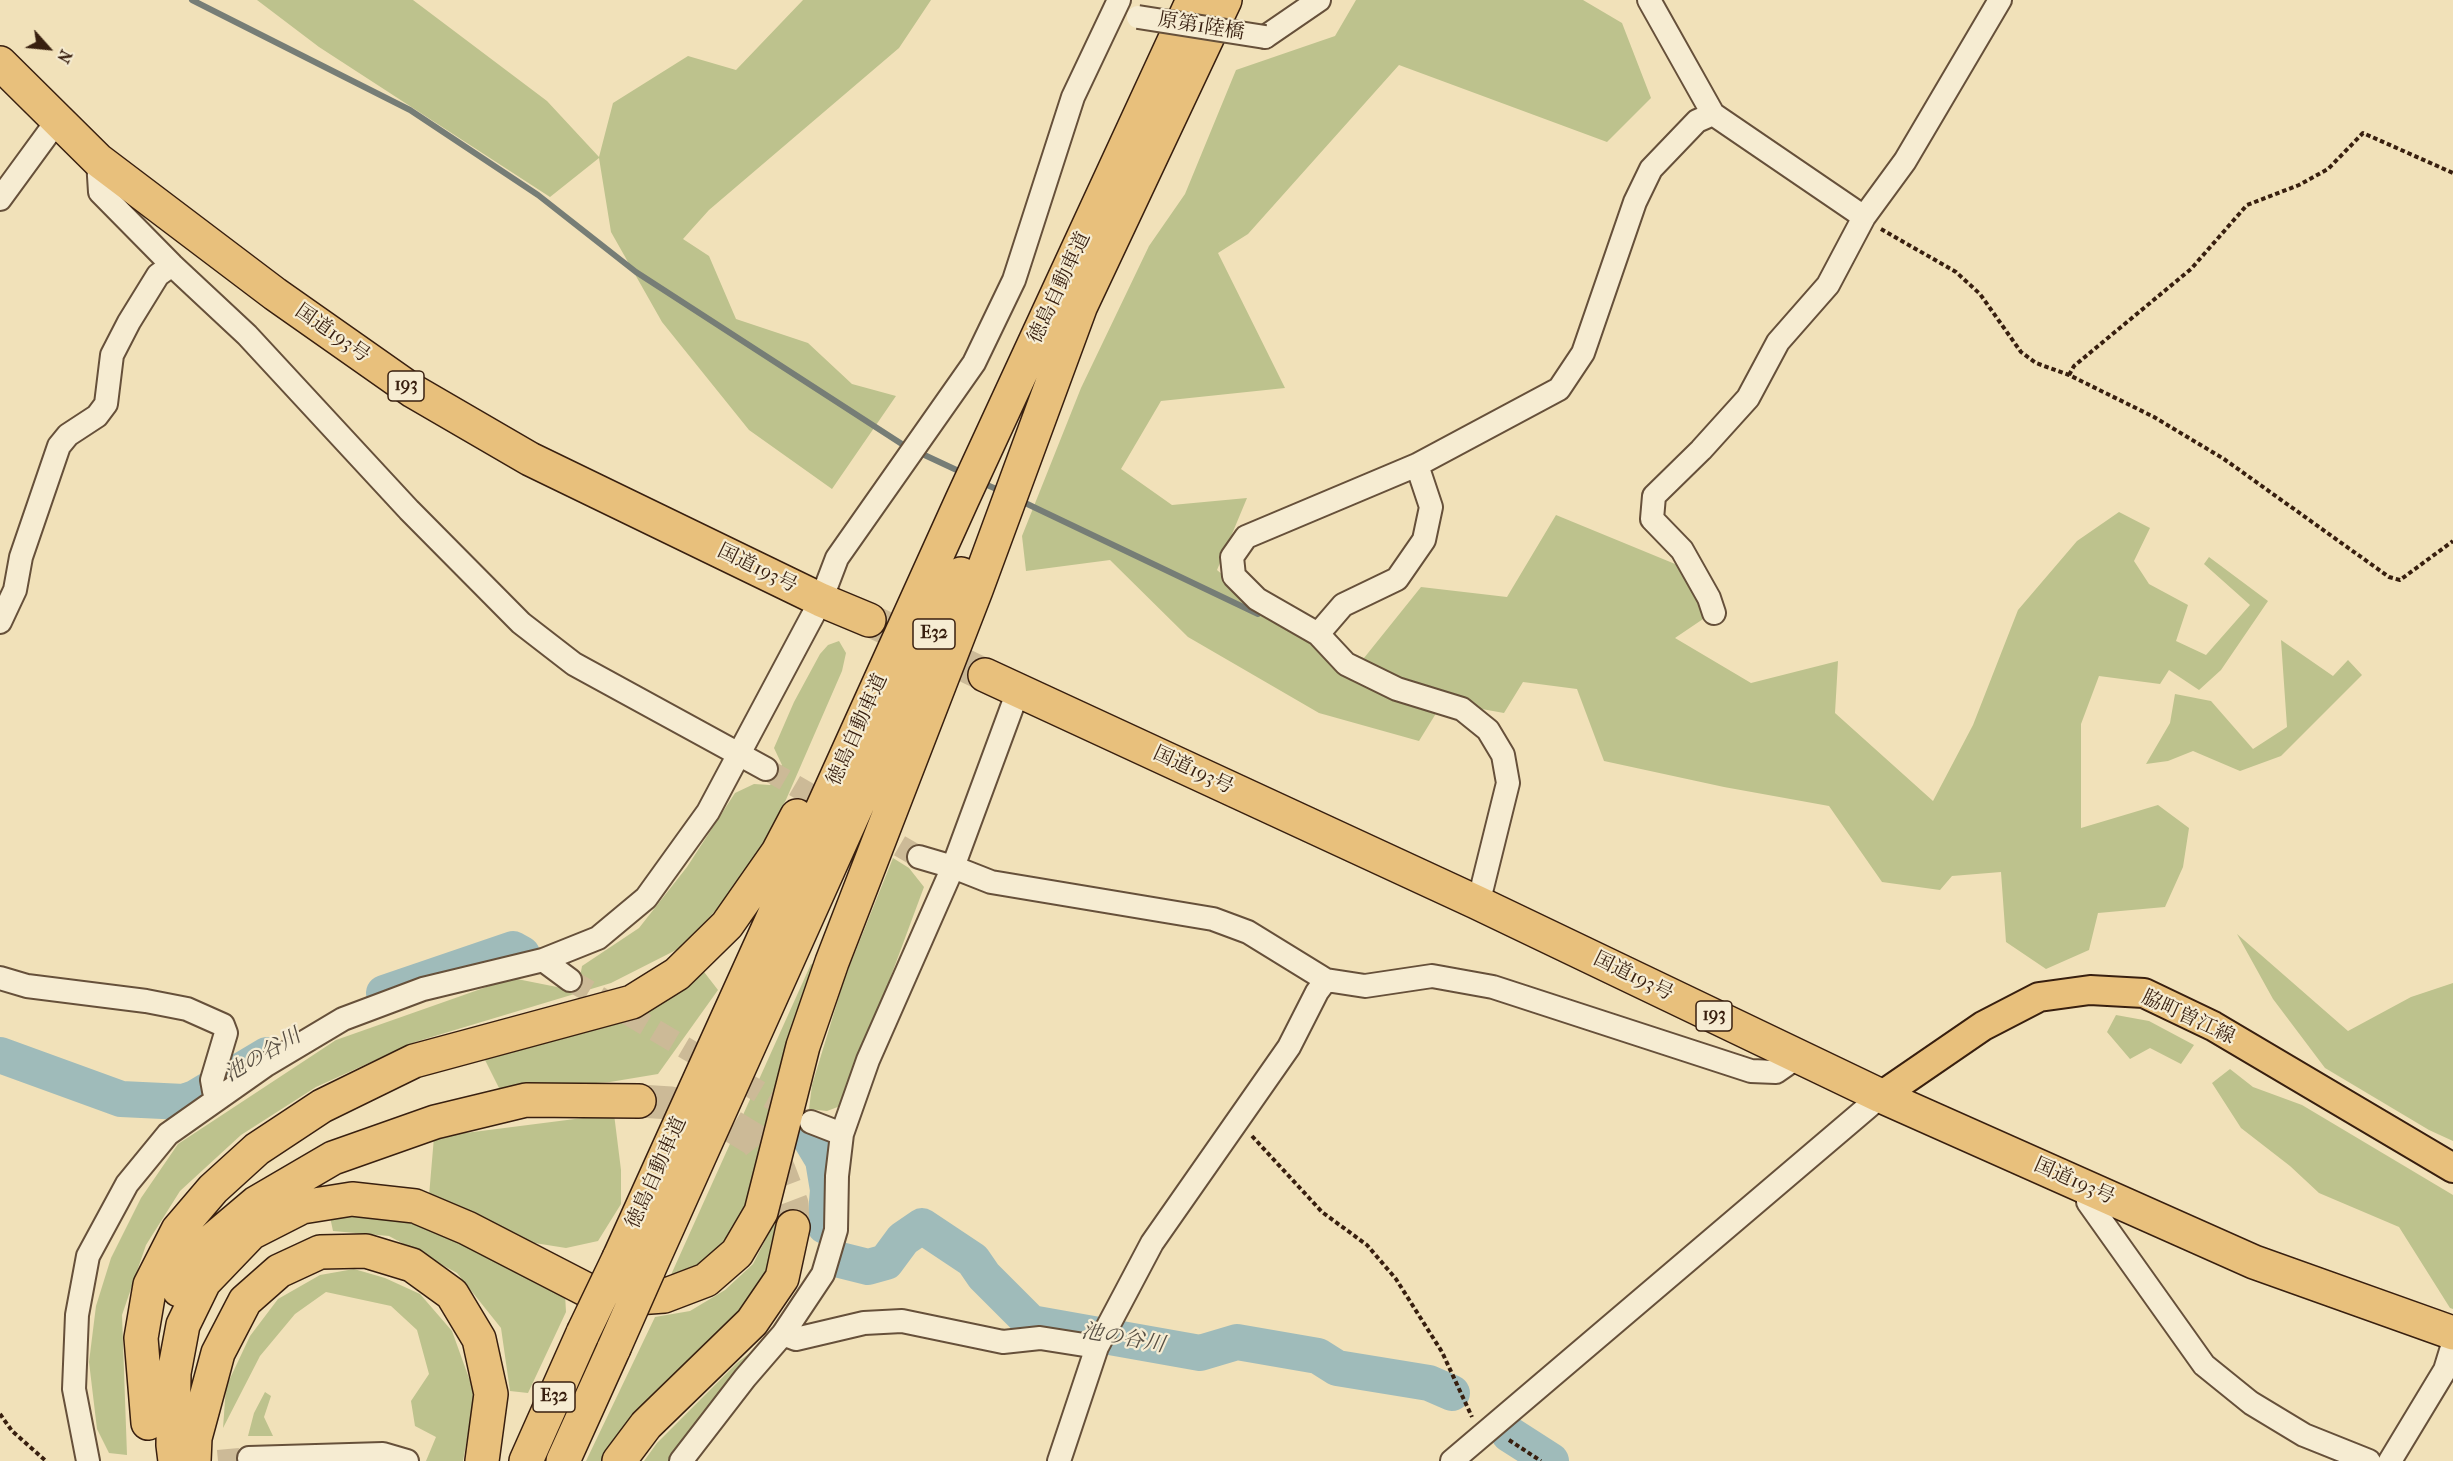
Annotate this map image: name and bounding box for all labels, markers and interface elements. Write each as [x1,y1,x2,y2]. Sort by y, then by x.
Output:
street label: 原第1陸橋 [1156,8,1246,46]
north arrow [18,18,78,78]
text: N [53,47,76,66]
street label: 徳島自動車道 [1024,229,1096,347]
street label: 国道193号 [290,300,374,368]
road number: 193 [388,371,424,401]
street label: 国道193号 [713,539,801,599]
road number: E32 [913,619,955,649]
street label: 徳島自動車道 [823,670,893,790]
street label: 国道193号 [1149,742,1237,800]
street label: 国道193号 [1589,947,1677,1007]
street label: 脇町曽江線 [2138,986,2238,1050]
road number: 193 [1696,1001,1732,1031]
water label: 池の谷川 [220,1024,306,1088]
street label: 徳島自動車道 [622,1113,692,1233]
street label: 国道193号 [2030,1154,2118,1210]
water label: 池の谷川 [1079,1319,1167,1359]
road number: E32 [533,1382,575,1412]

